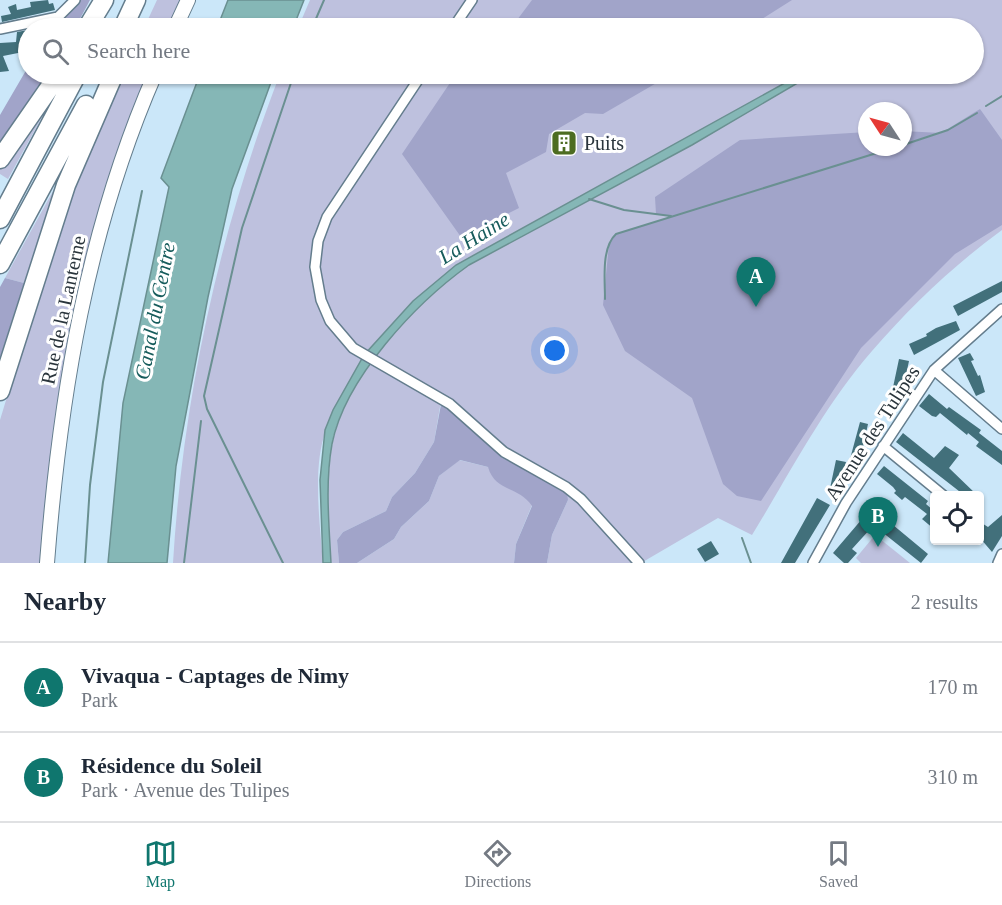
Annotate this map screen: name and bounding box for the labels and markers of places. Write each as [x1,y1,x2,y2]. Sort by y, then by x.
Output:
building icon: Puits [549,128,579,158]
place label: Puits [584,132,624,154]
pin: A [736,258,776,307]
pin: B [858,498,898,547]

